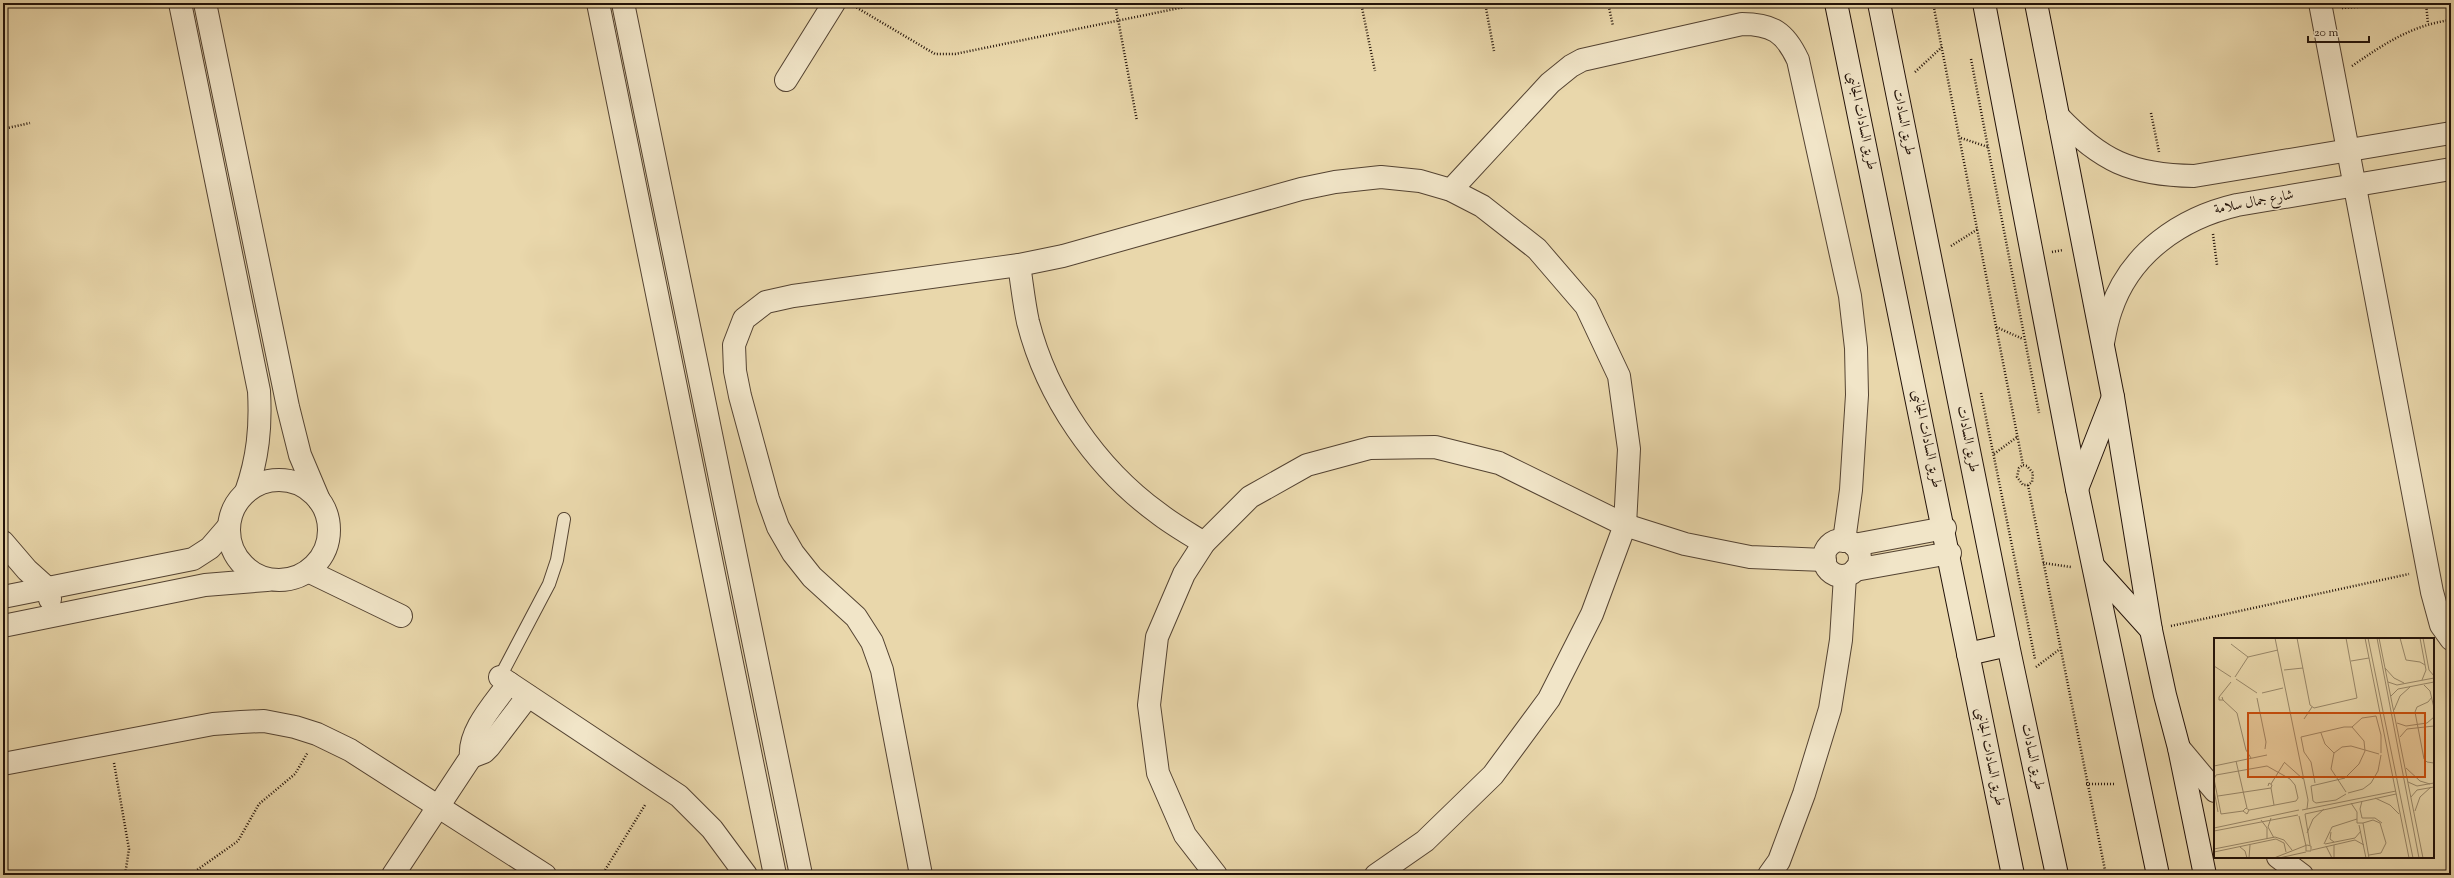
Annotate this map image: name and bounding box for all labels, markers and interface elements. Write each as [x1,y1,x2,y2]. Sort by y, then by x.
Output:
scale bar [2308,18,2369,44]
text: 20 m [2314,24,2339,42]
street label: طريق السادات الجانبى [1841,70,1881,172]
street label: طريق السادات [1887,87,1919,157]
street label: شارع جمال سلامة [2213,185,2295,220]
street label: طريق السادات الجانبى [1906,388,1946,490]
street label: طريق السادات [1951,404,1983,474]
inset map [2214,638,2434,858]
street label: طريق السادات الجانبى [1969,706,2009,808]
street label: طريق السادات [2015,722,2049,792]

